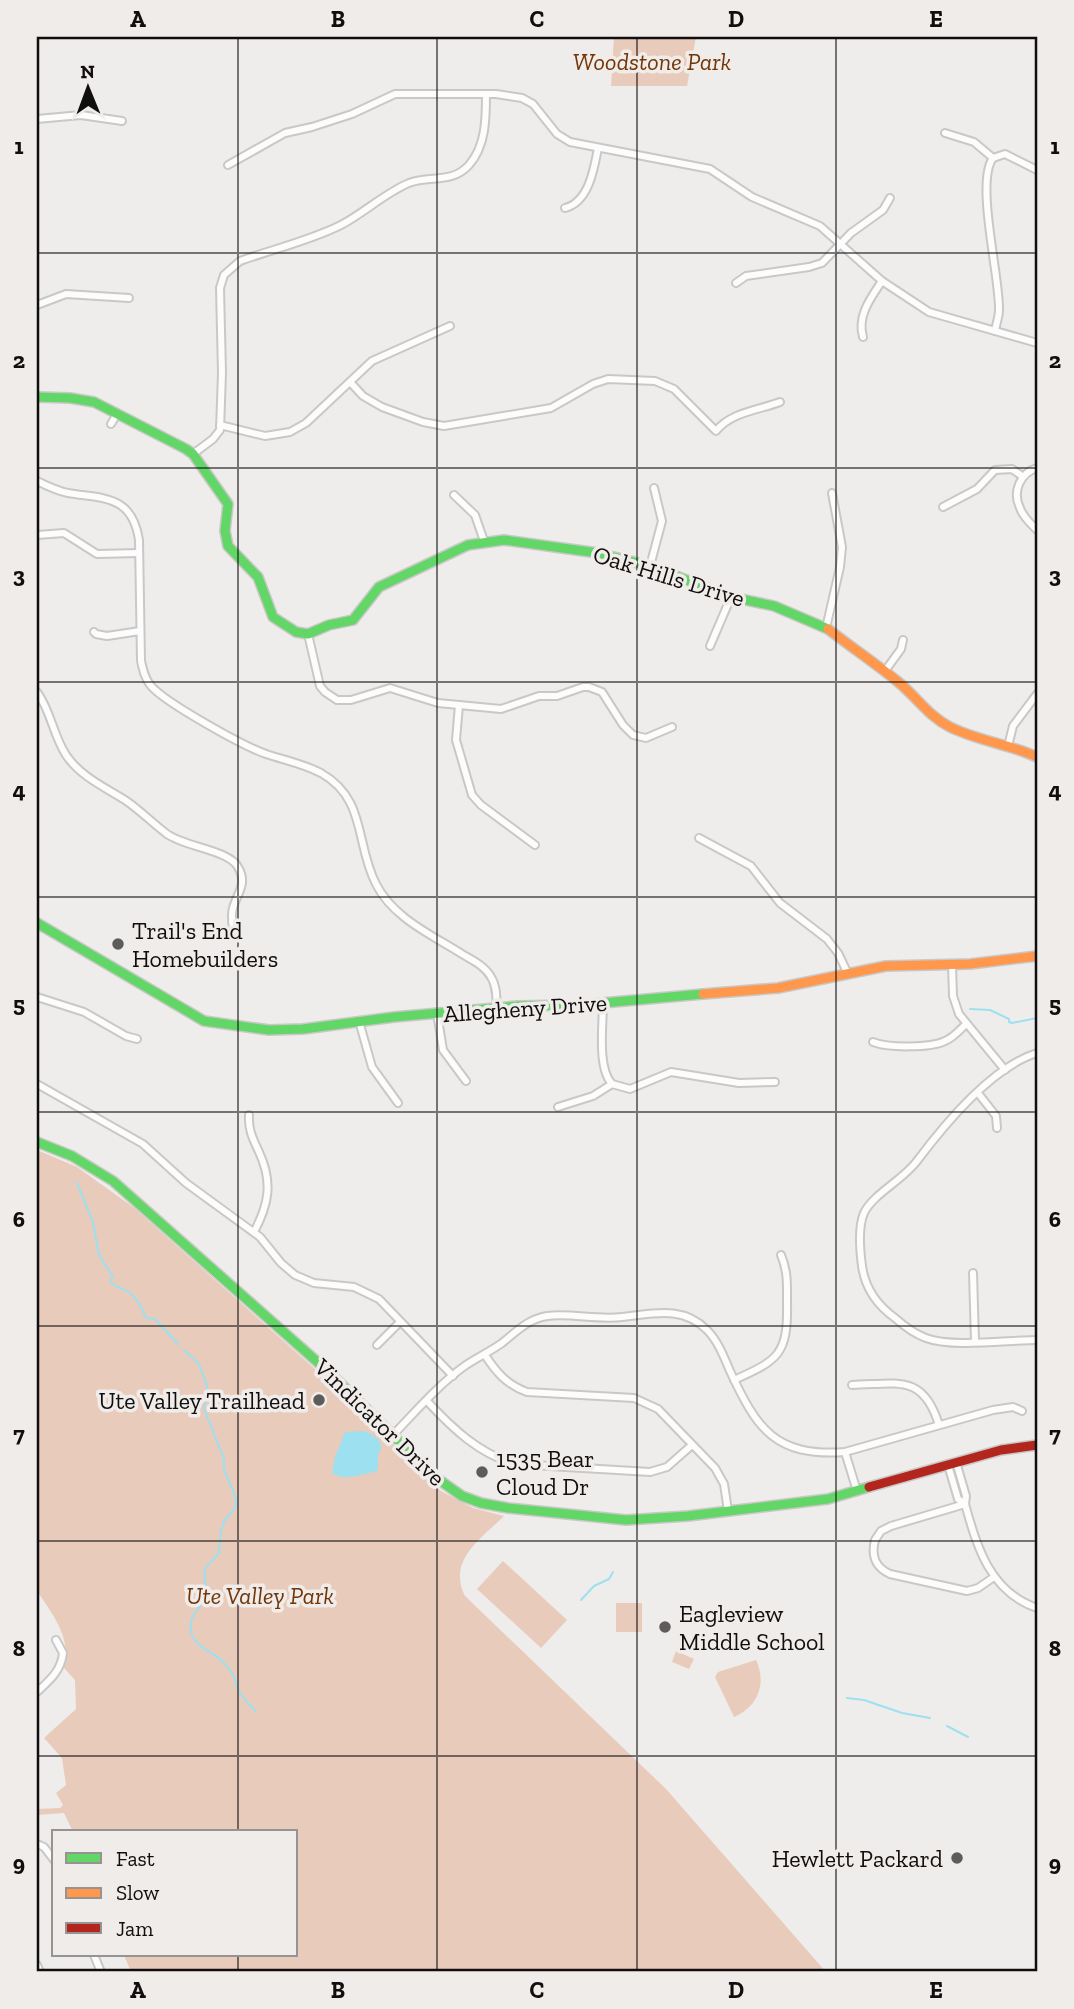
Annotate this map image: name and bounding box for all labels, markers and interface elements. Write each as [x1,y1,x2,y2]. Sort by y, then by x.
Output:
text: A [130,5,146,33]
text: B [331,5,345,33]
text: C [530,5,544,33]
text: D [728,5,744,33]
text: E [929,5,943,33]
park label: Woodstone Park [573,47,731,76]
north arrow [52,52,122,122]
text: N [80,60,95,83]
text: 1 [14,132,24,160]
text: 1 [1050,132,1060,160]
text: 2 [13,346,25,374]
text: 2 [1049,346,1061,374]
street label: Oak Hills Drive [590,539,748,613]
text: 3 [13,561,25,589]
text: 3 [1049,561,1061,589]
text: 4 [12,776,26,804]
text: 4 [1048,776,1062,804]
place label: Trail's End Homebuilders [132,916,278,973]
marker: Trail's End Homebuilders [110,936,126,952]
street label: Allegheny Drive [442,988,608,1028]
text: 5 [13,990,25,1018]
text: 5 [1049,990,1061,1018]
text: 6 [13,1205,25,1233]
text: 6 [1049,1205,1061,1233]
street label: Vindicator Drive [308,1351,452,1492]
place label: Ute Valley Trailhead [98,1386,305,1415]
marker: Ute Valley Trailhead [311,1392,327,1408]
text: 7 [13,1420,25,1448]
text: 7 [1049,1420,1061,1448]
place label: 1535 Bear Cloud Dr [496,1444,594,1501]
marker: 1535 Bear Cloud Dr [474,1464,490,1480]
park label: Ute Valley Park [186,1581,334,1610]
place label: Eagleview Middle School [679,1599,825,1656]
marker: Eagleview Middle School [657,1619,673,1635]
text: 8 [13,1634,25,1662]
text: 8 [1049,1634,1061,1662]
legend [52,1830,298,1956]
place label: Hewlett Packard [772,1844,943,1873]
text: Fast [116,1846,155,1871]
text: 9 [13,1849,25,1877]
text: 9 [1049,1849,1061,1877]
marker: Hewlett Packard [949,1850,965,1866]
text: Slow [116,1880,159,1905]
text: Jam [116,1916,153,1941]
text: A [130,1976,146,2004]
text: B [331,1976,345,2004]
text: C [530,1976,544,2004]
text: D [728,1976,744,2004]
text: E [929,1976,943,2004]

